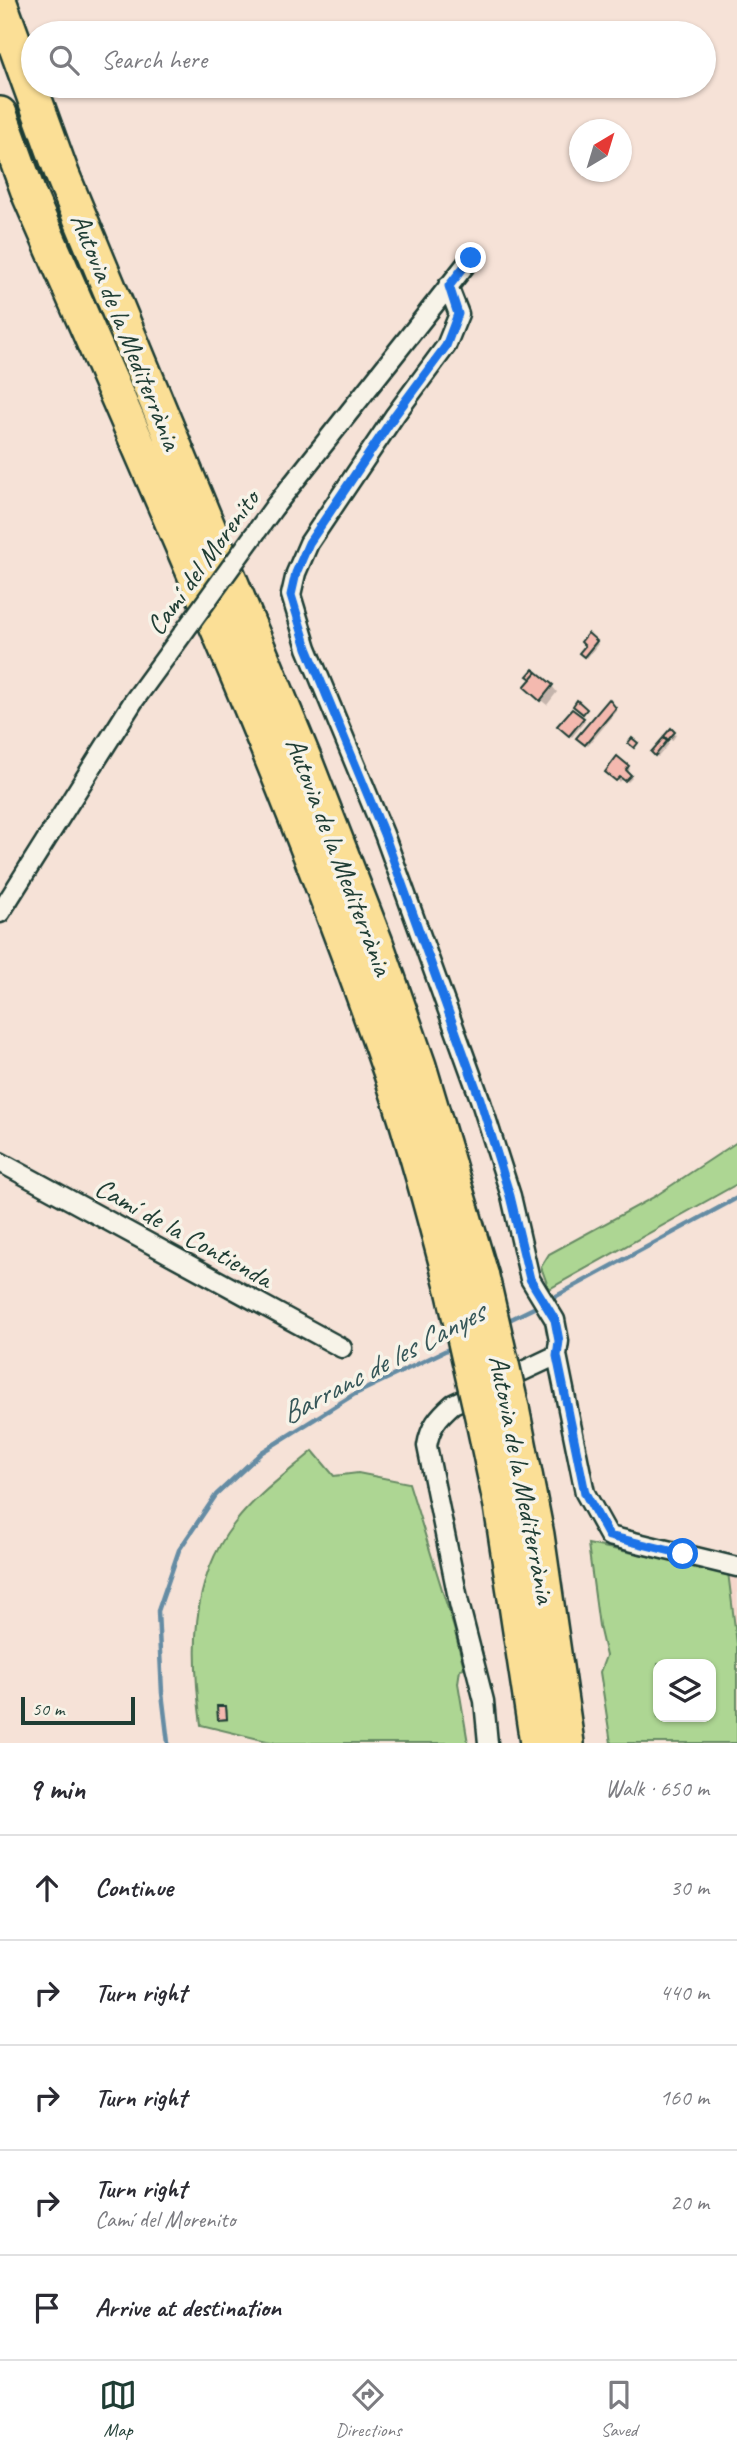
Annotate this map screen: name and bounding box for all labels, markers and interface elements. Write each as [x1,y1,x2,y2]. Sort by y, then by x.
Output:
search box [21,21,716,98]
icon: search [45,41,83,79]
text: Search here [101,43,207,76]
north arrow [569,119,632,182]
street label: Autovia de la Mediterrània [63,208,191,456]
route end [455,242,486,273]
street label: Camí del Morenito [138,480,269,642]
street label: Autovia de la Mediterrània [278,732,402,982]
street label: Camí de la Contienda [89,1169,281,1297]
water label: Barranc de les Canyes [274,1291,495,1433]
street label: Autovia de la Mediterrània [481,1352,564,1608]
route start [667,1538,698,1569]
map controls [653,1659,716,1722]
button: layers [653,1659,716,1722]
scale bar [21,1694,135,1726]
text: 50 m [32,1697,64,1721]
text: 9 min [28,1770,85,1808]
text: Walk · 650 m [605,1774,709,1803]
icon: ahead [28,1869,66,1907]
text: Continue [95,1871,173,1904]
text: 30 m [670,1873,709,1902]
icon: right [28,1974,66,2012]
text: Turn right [95,1976,186,2009]
text: 440 m [660,1978,709,2007]
icon: right [28,2079,66,2117]
text: Turn right [95,2081,186,2114]
text: 160 m [660,2083,709,2112]
text: Turn right [95,2172,186,2205]
icon: right [28,2184,66,2222]
text: 20 m [670,2188,709,2217]
text: Camí del Morenito [95,2205,235,2234]
icon: arrive [28,2289,66,2327]
text: Arrive at destination [95,2291,281,2324]
tab: Map [99,2376,137,2442]
tab: Directions [335,2376,402,2442]
tab: Saved [600,2376,638,2442]

